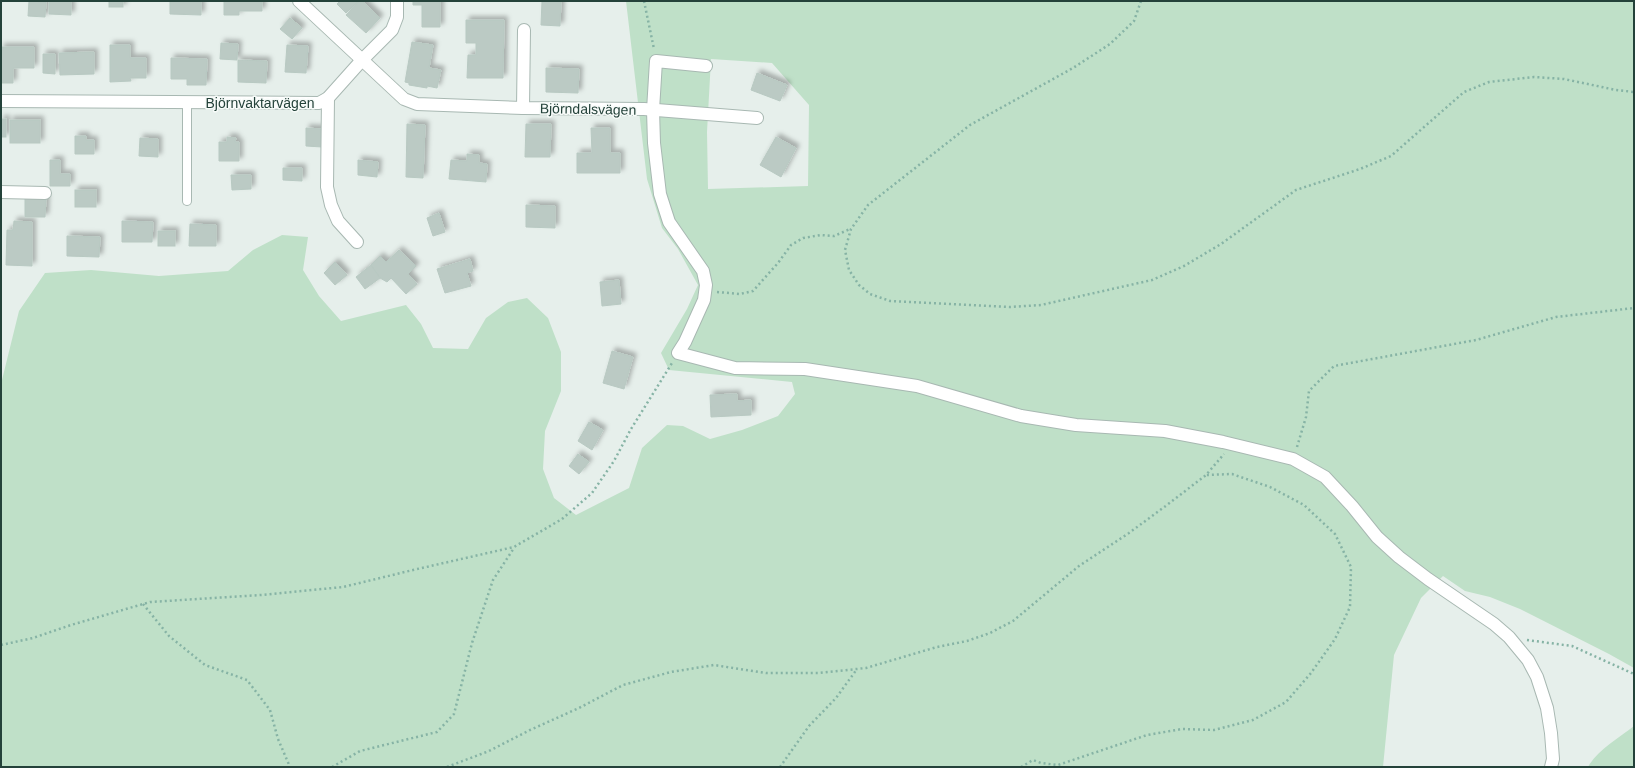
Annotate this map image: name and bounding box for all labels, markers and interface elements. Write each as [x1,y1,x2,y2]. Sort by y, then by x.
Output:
street label: Björnvaktarvägen [206,95,314,111]
street label: Björndalsvägen [540,100,636,118]

